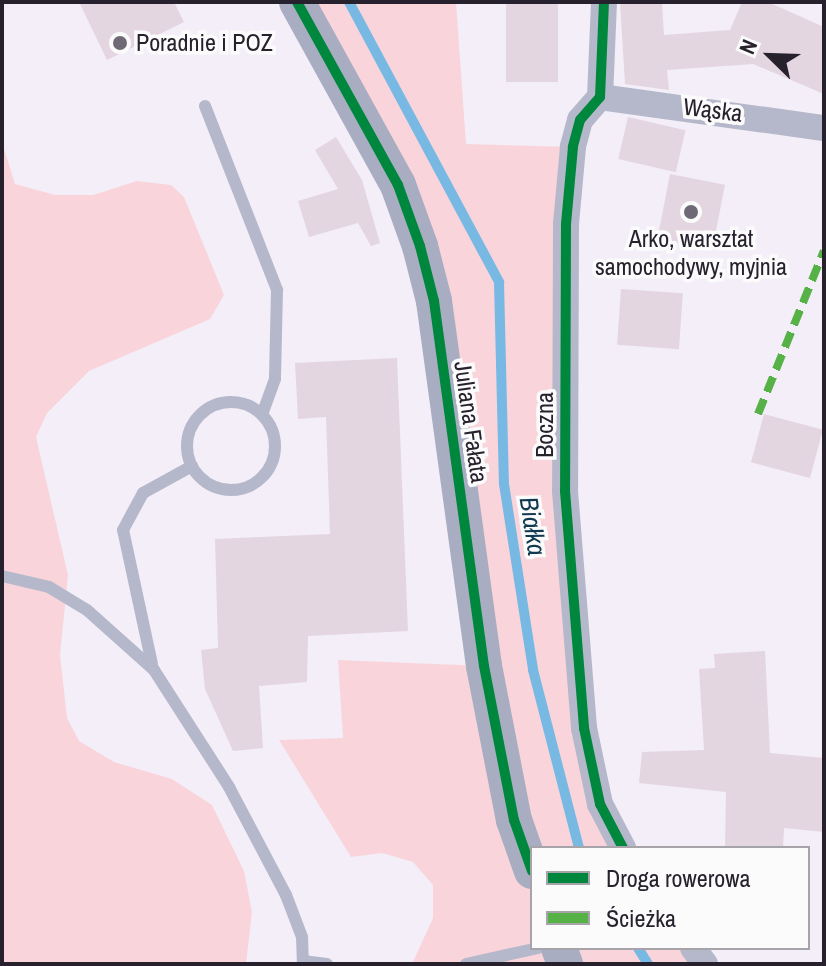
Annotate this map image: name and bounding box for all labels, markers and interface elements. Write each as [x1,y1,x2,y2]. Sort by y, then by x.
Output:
north arrow [730,16,810,96]
place label: Poradnie i POZ [136,29,273,57]
marker: Poradnie i POZ [111,34,129,52]
text: N [732,35,764,58]
street label: Wąska [682,92,744,128]
marker: Arko, warsztat samochodywy, myjnia [682,203,700,221]
place label: Arko, warsztat samochodywy, myjnia [595,225,787,281]
street label: Juliana Fałata [448,359,494,485]
street label: Boczna [531,392,559,458]
water label: Białka [513,494,553,558]
legend [530,846,810,950]
text: Droga rowerowa [606,862,750,894]
text: Ścieżka [606,902,676,934]

